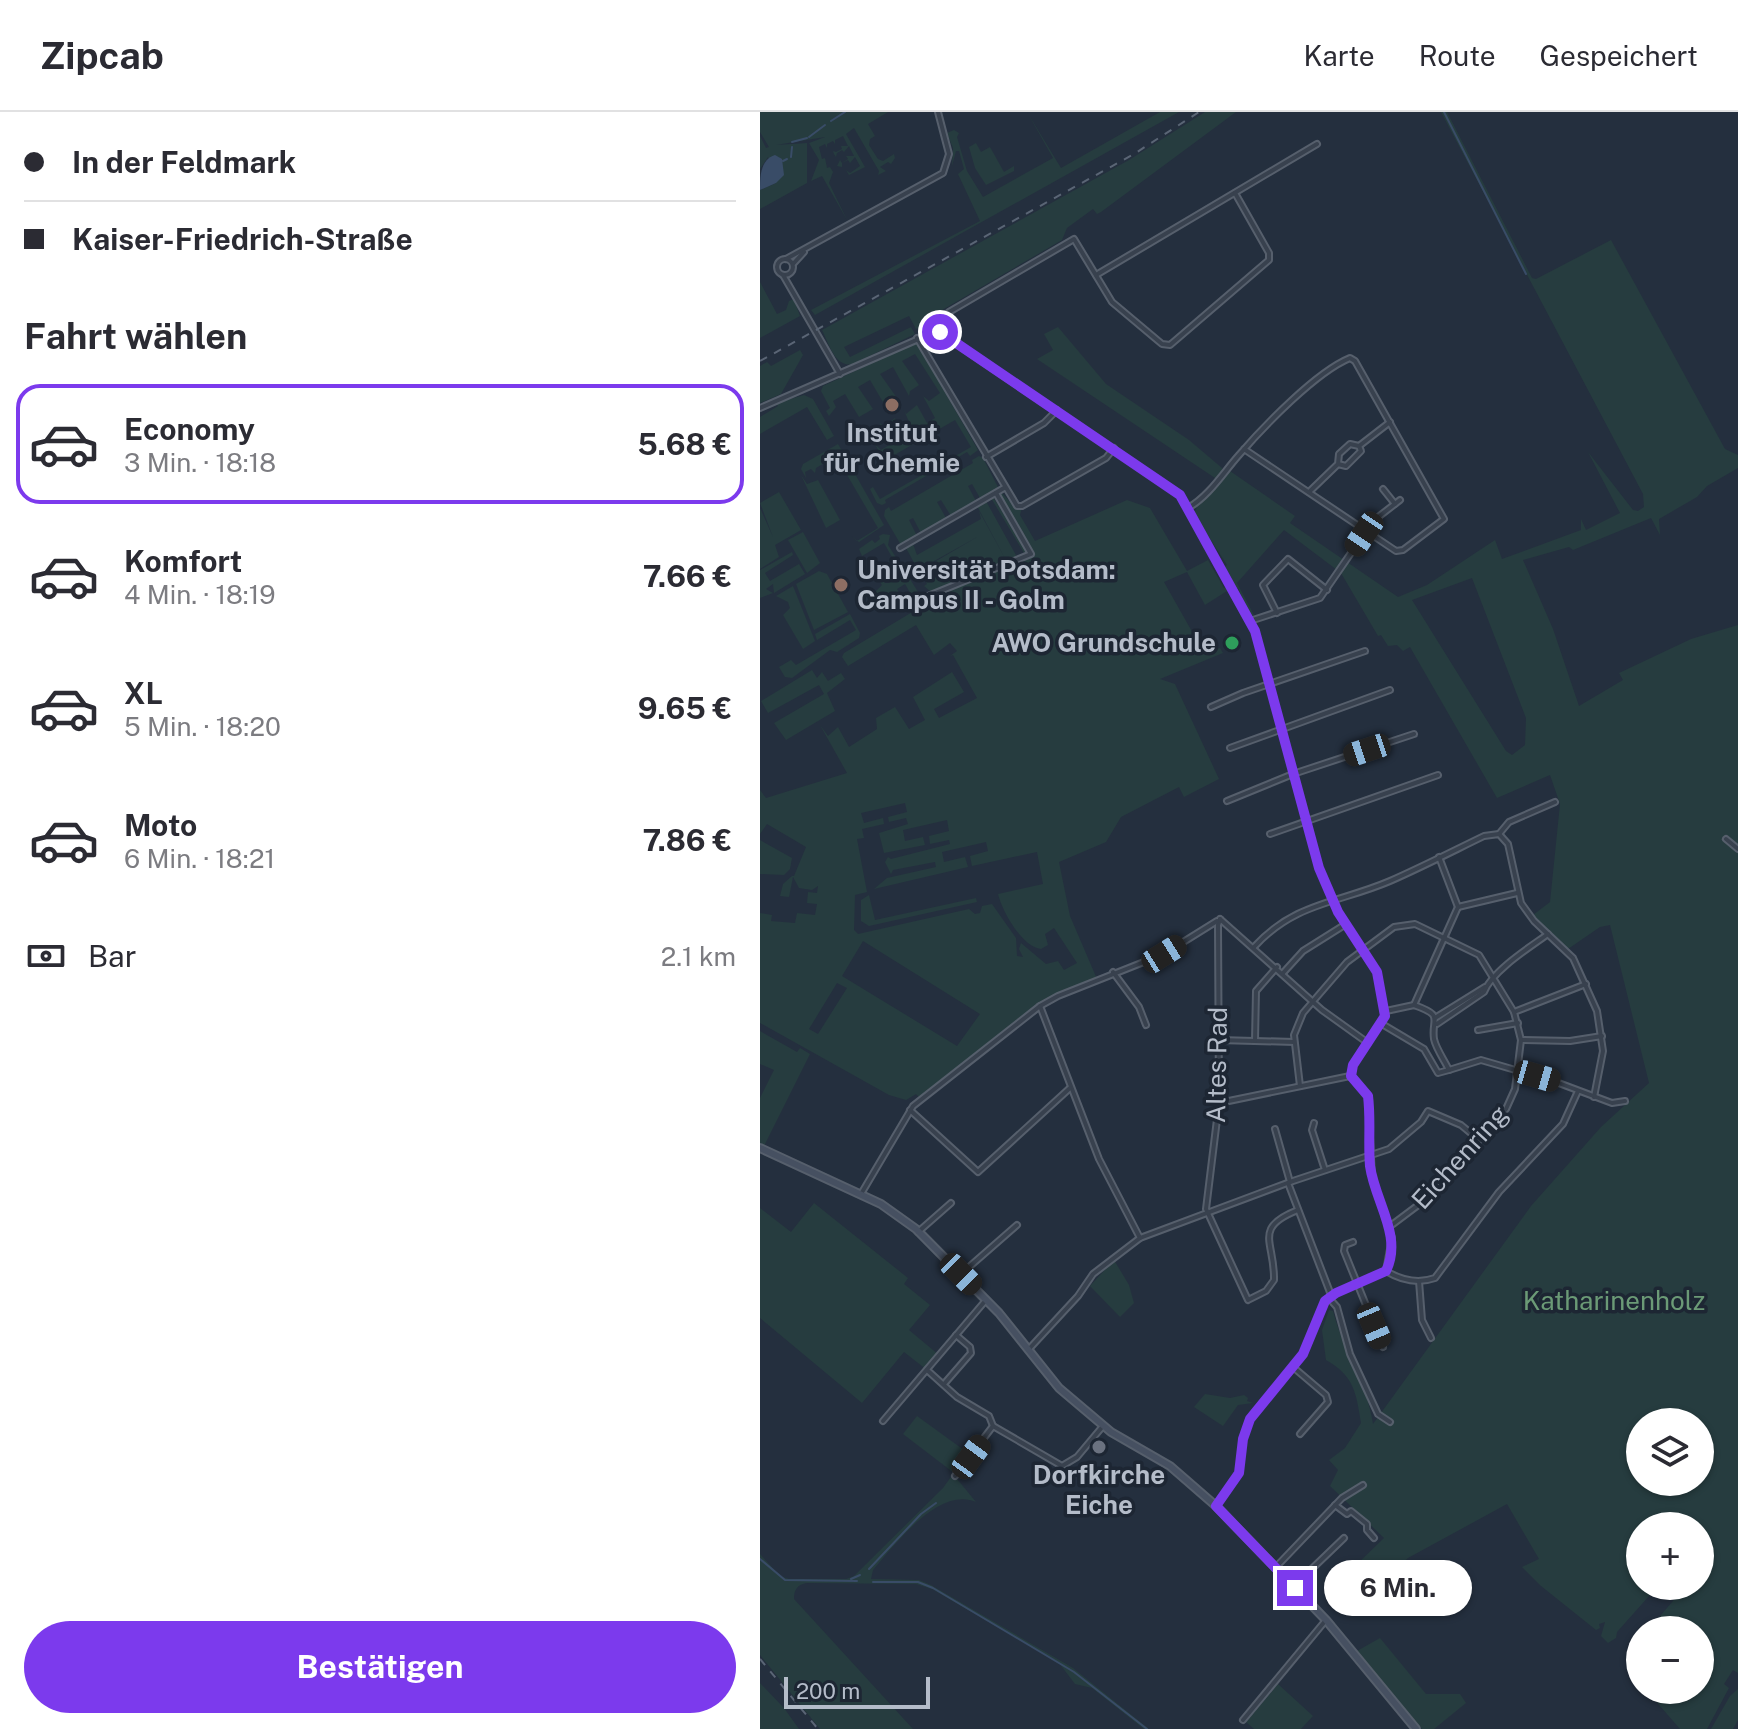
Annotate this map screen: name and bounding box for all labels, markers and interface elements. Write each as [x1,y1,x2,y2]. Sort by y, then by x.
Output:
text: Zipcab [40,33,164,78]
text: Karte [1303,39,1375,72]
text: Route [1419,39,1496,72]
text: Gespeichert [1540,39,1698,72]
text: In der Feldmark [72,144,296,180]
text: Kaiser-Friedrich-Straße [72,221,413,257]
route start [922,314,958,350]
text: Fahrt wählen [24,315,247,357]
marker: Institut für Chemie [883,396,901,414]
icon: car [28,408,100,480]
text: Economy [124,411,255,447]
place label: Institut für Chemie [824,417,960,478]
text: 5.68 € [638,426,732,462]
text: 3 Min. · 18:18 [124,447,276,478]
car [1341,507,1387,561]
icon: car [28,540,100,612]
text: Komfort [124,543,242,579]
place label: Universität Potsdam: Campus II - Golm [857,554,1116,615]
text: 7.66 € [643,558,732,594]
marker: Universität Potsdam: Campus II - Golm [832,576,850,594]
text: 4 Min. · 18:19 [124,579,276,610]
place label: AWO Grundschule [991,627,1216,658]
marker: AWO Grundschule [1223,634,1241,652]
icon: car [28,672,100,744]
text: XL [124,675,163,711]
text: 9.65 € [638,690,732,726]
text: 5 Min. · 18:20 [124,711,281,742]
car [1340,731,1394,769]
icon: car [28,804,100,876]
text: Moto [124,807,197,843]
text: 7.86 € [642,822,732,858]
text: 6 Min. · 18:21 [124,843,275,874]
car [1137,931,1191,977]
icon: cash [24,934,68,978]
text: Bar [88,938,136,974]
text: 2.1 km [661,941,736,972]
street label: Altes Rad [1200,1007,1233,1123]
car [1511,1058,1563,1094]
street label: Eichenring [1405,1098,1514,1215]
car [936,1249,986,1299]
park label: Katharinenholz [1523,1285,1705,1316]
car [1354,1299,1394,1353]
map controls [1626,1408,1714,1704]
button: layers [1626,1408,1714,1496]
car [947,1431,995,1483]
marker: Dorfkirche Eiche [1090,1438,1108,1456]
place label: Dorfkirche Eiche [1033,1459,1165,1520]
button: + [1626,1512,1714,1600]
callout: 6 Min. [1323,1560,1471,1616]
route end [1277,1570,1313,1606]
text: 6 Min. [1360,1572,1436,1603]
button: − [1626,1616,1714,1704]
button: Bestätigen [24,1621,736,1713]
scale bar [784,1673,930,1709]
text: 200 m [796,1678,860,1704]

